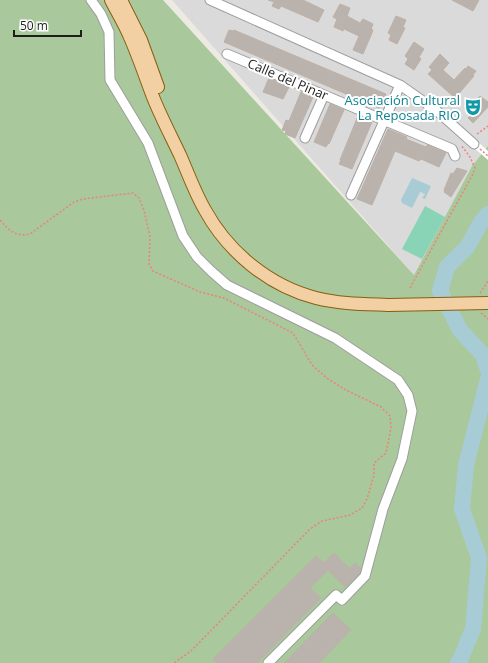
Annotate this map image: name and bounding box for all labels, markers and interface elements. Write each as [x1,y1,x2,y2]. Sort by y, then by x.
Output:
scale bar [14,12,81,38]
text: 50 m [20,17,48,34]
street label: Calle del Pinar [245,54,332,104]
place label: Asociación Cultural La Reposada RIO [344,91,460,124]
theatre icon: Asociación Cultural La Reposada RIO [463,97,483,117]

